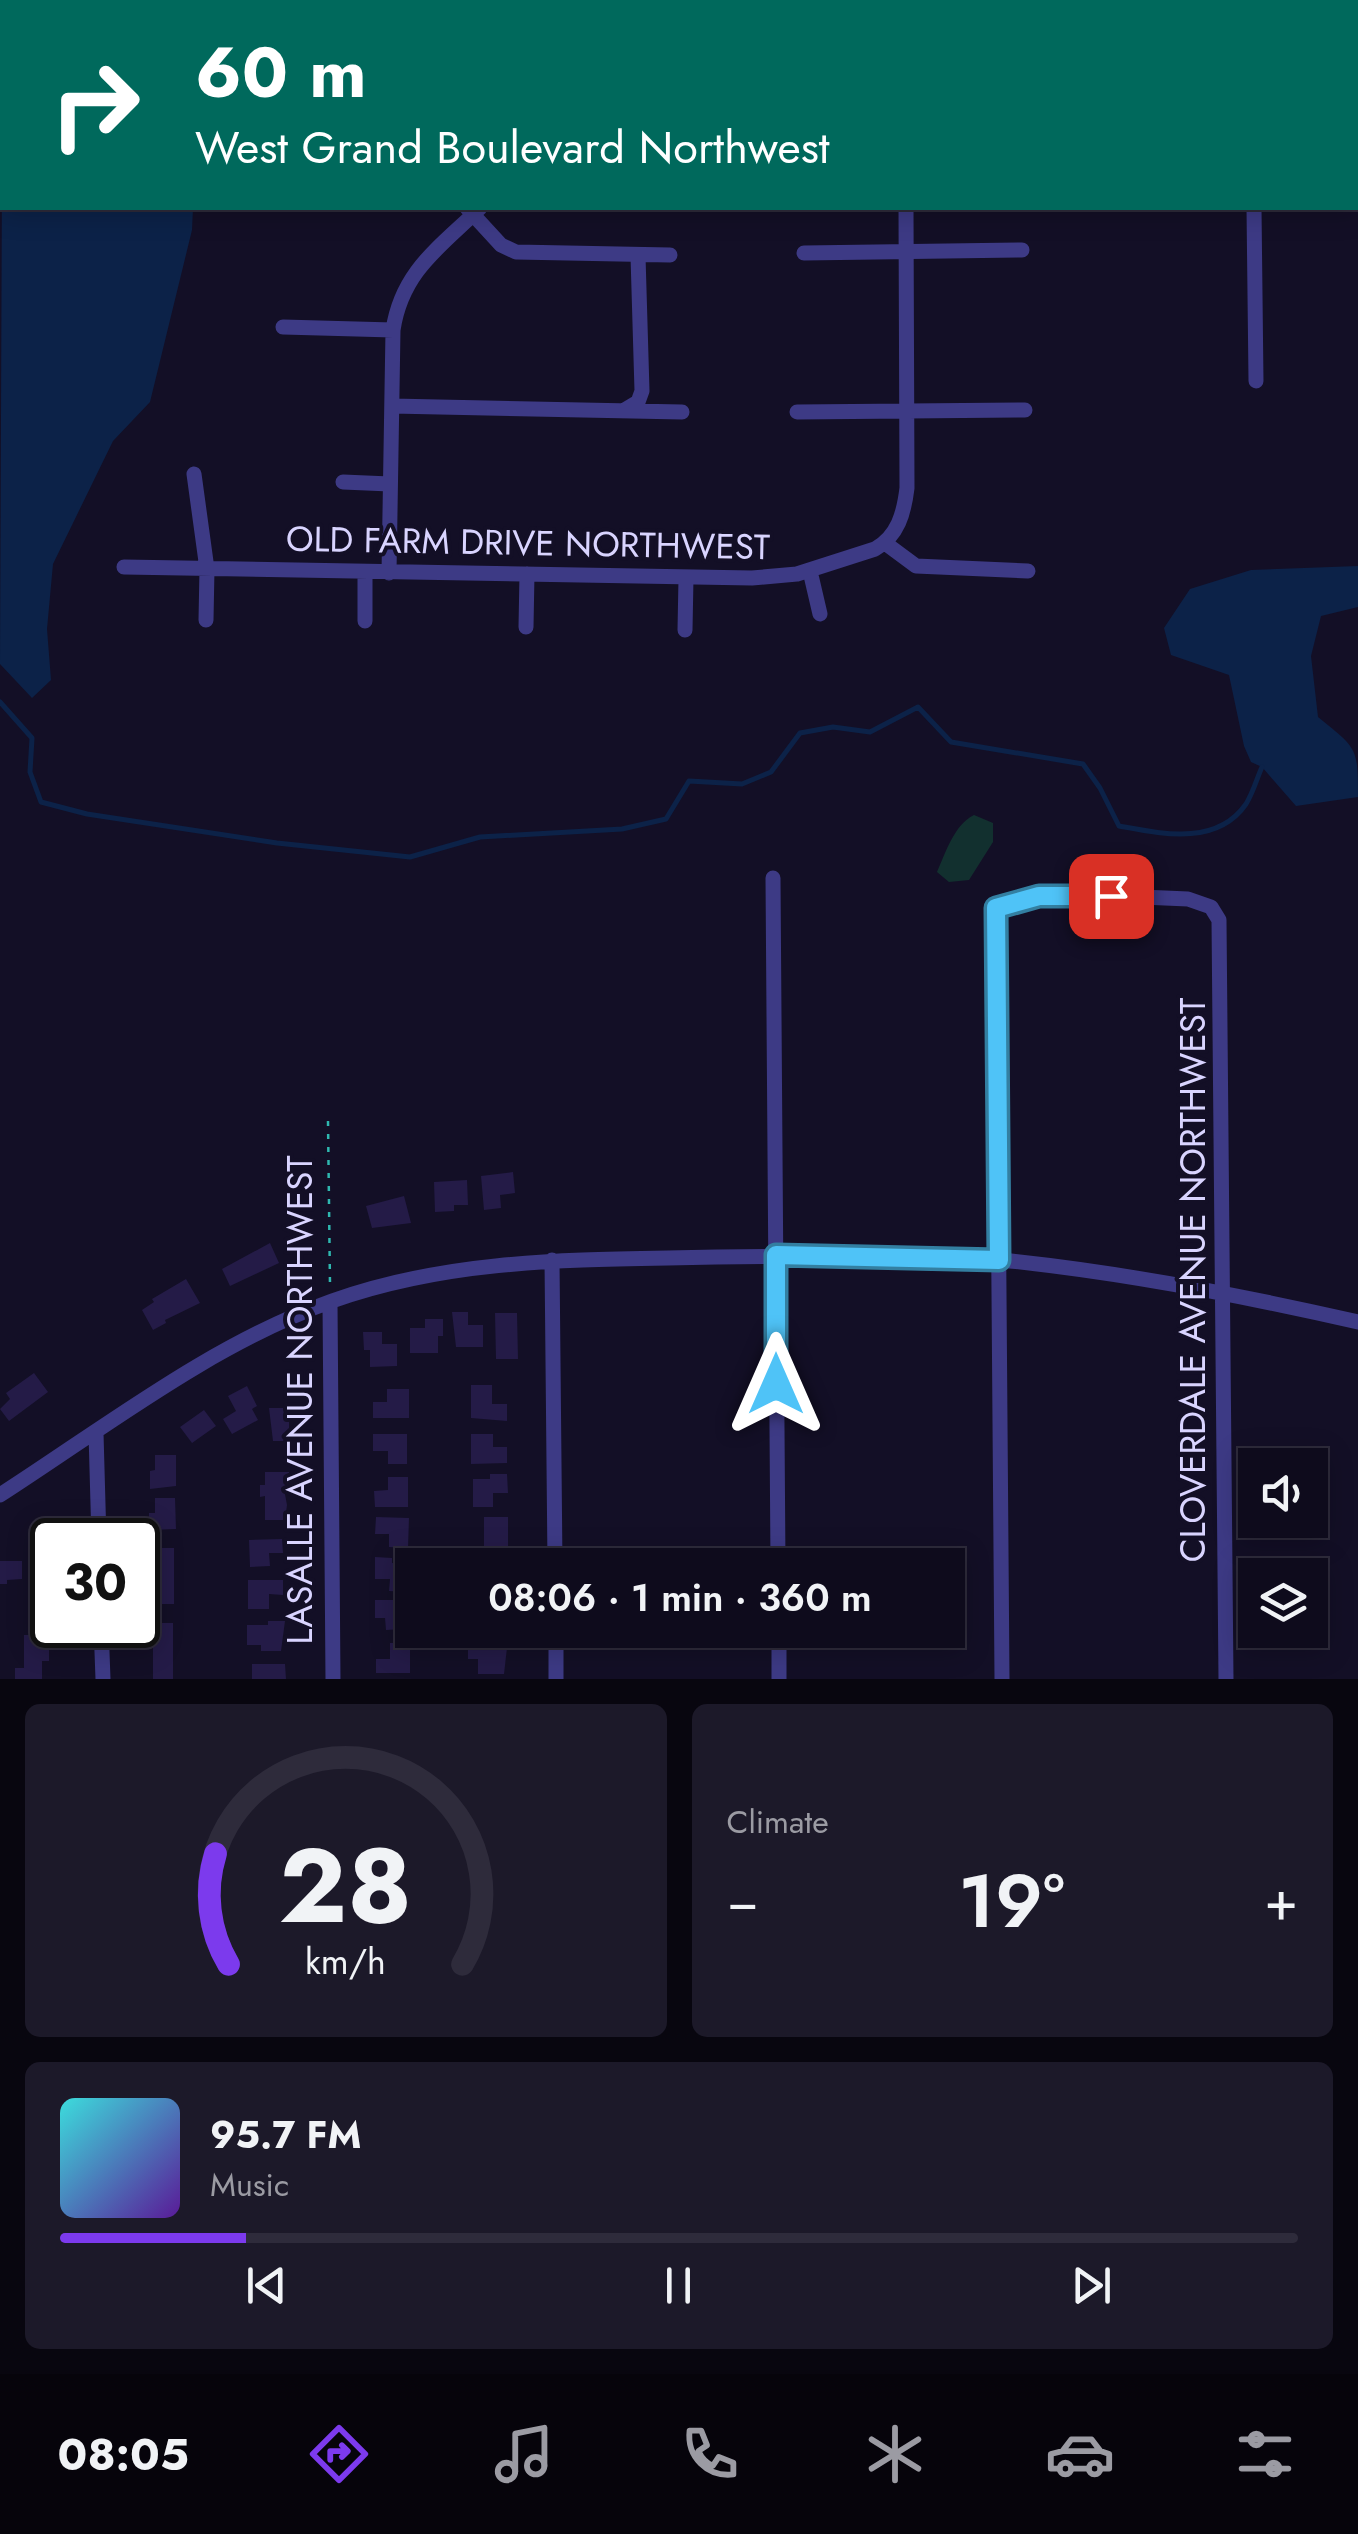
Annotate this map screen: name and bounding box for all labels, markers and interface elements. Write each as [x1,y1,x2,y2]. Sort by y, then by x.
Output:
text: 60 m [195,22,367,123]
icon: right [30,40,160,170]
text: West Grand Boulevard Northwest [195,115,830,180]
street label: OLD FARM DRIVE NORTHWEST [286,514,770,572]
pin [1069,854,1154,939]
icon: arrive [1084,869,1139,924]
street label: CLOVERDALE AVENUE NORTHWEST [1168,998,1218,1562]
street label: LASALLE AVENUE NORTHWEST [275,1155,325,1645]
position arrow [724,1332,828,1436]
map controls [1238,1448,1328,1648]
button: sound [1238,1448,1328,1538]
speed limit sign: 30 [30,1518,160,1648]
button: layers [1238,1558,1328,1648]
text: 08:06 · 1 min · 360 m [488,1570,872,1625]
text: Climate [727,1799,829,1845]
text: 28 [279,1811,412,1961]
text: 19° [958,1847,1065,1955]
text: − [727,1861,759,1941]
text: + [1264,1861,1298,1941]
text: km/h [305,1936,386,1987]
text: 95.7 FM [210,2107,361,2162]
text: Music [210,2162,289,2208]
icon: previous [239,2258,294,2313]
icon: pause [651,2258,706,2313]
icon: next [1064,2258,1119,2313]
icon: directions [304,2419,374,2489]
icon: music [489,2419,559,2489]
icon: phone [675,2419,745,2489]
icon: climate [860,2419,930,2489]
icon: car [1045,2419,1115,2489]
icon: filters [1230,2419,1300,2489]
text: 08:05 [58,2422,189,2487]

